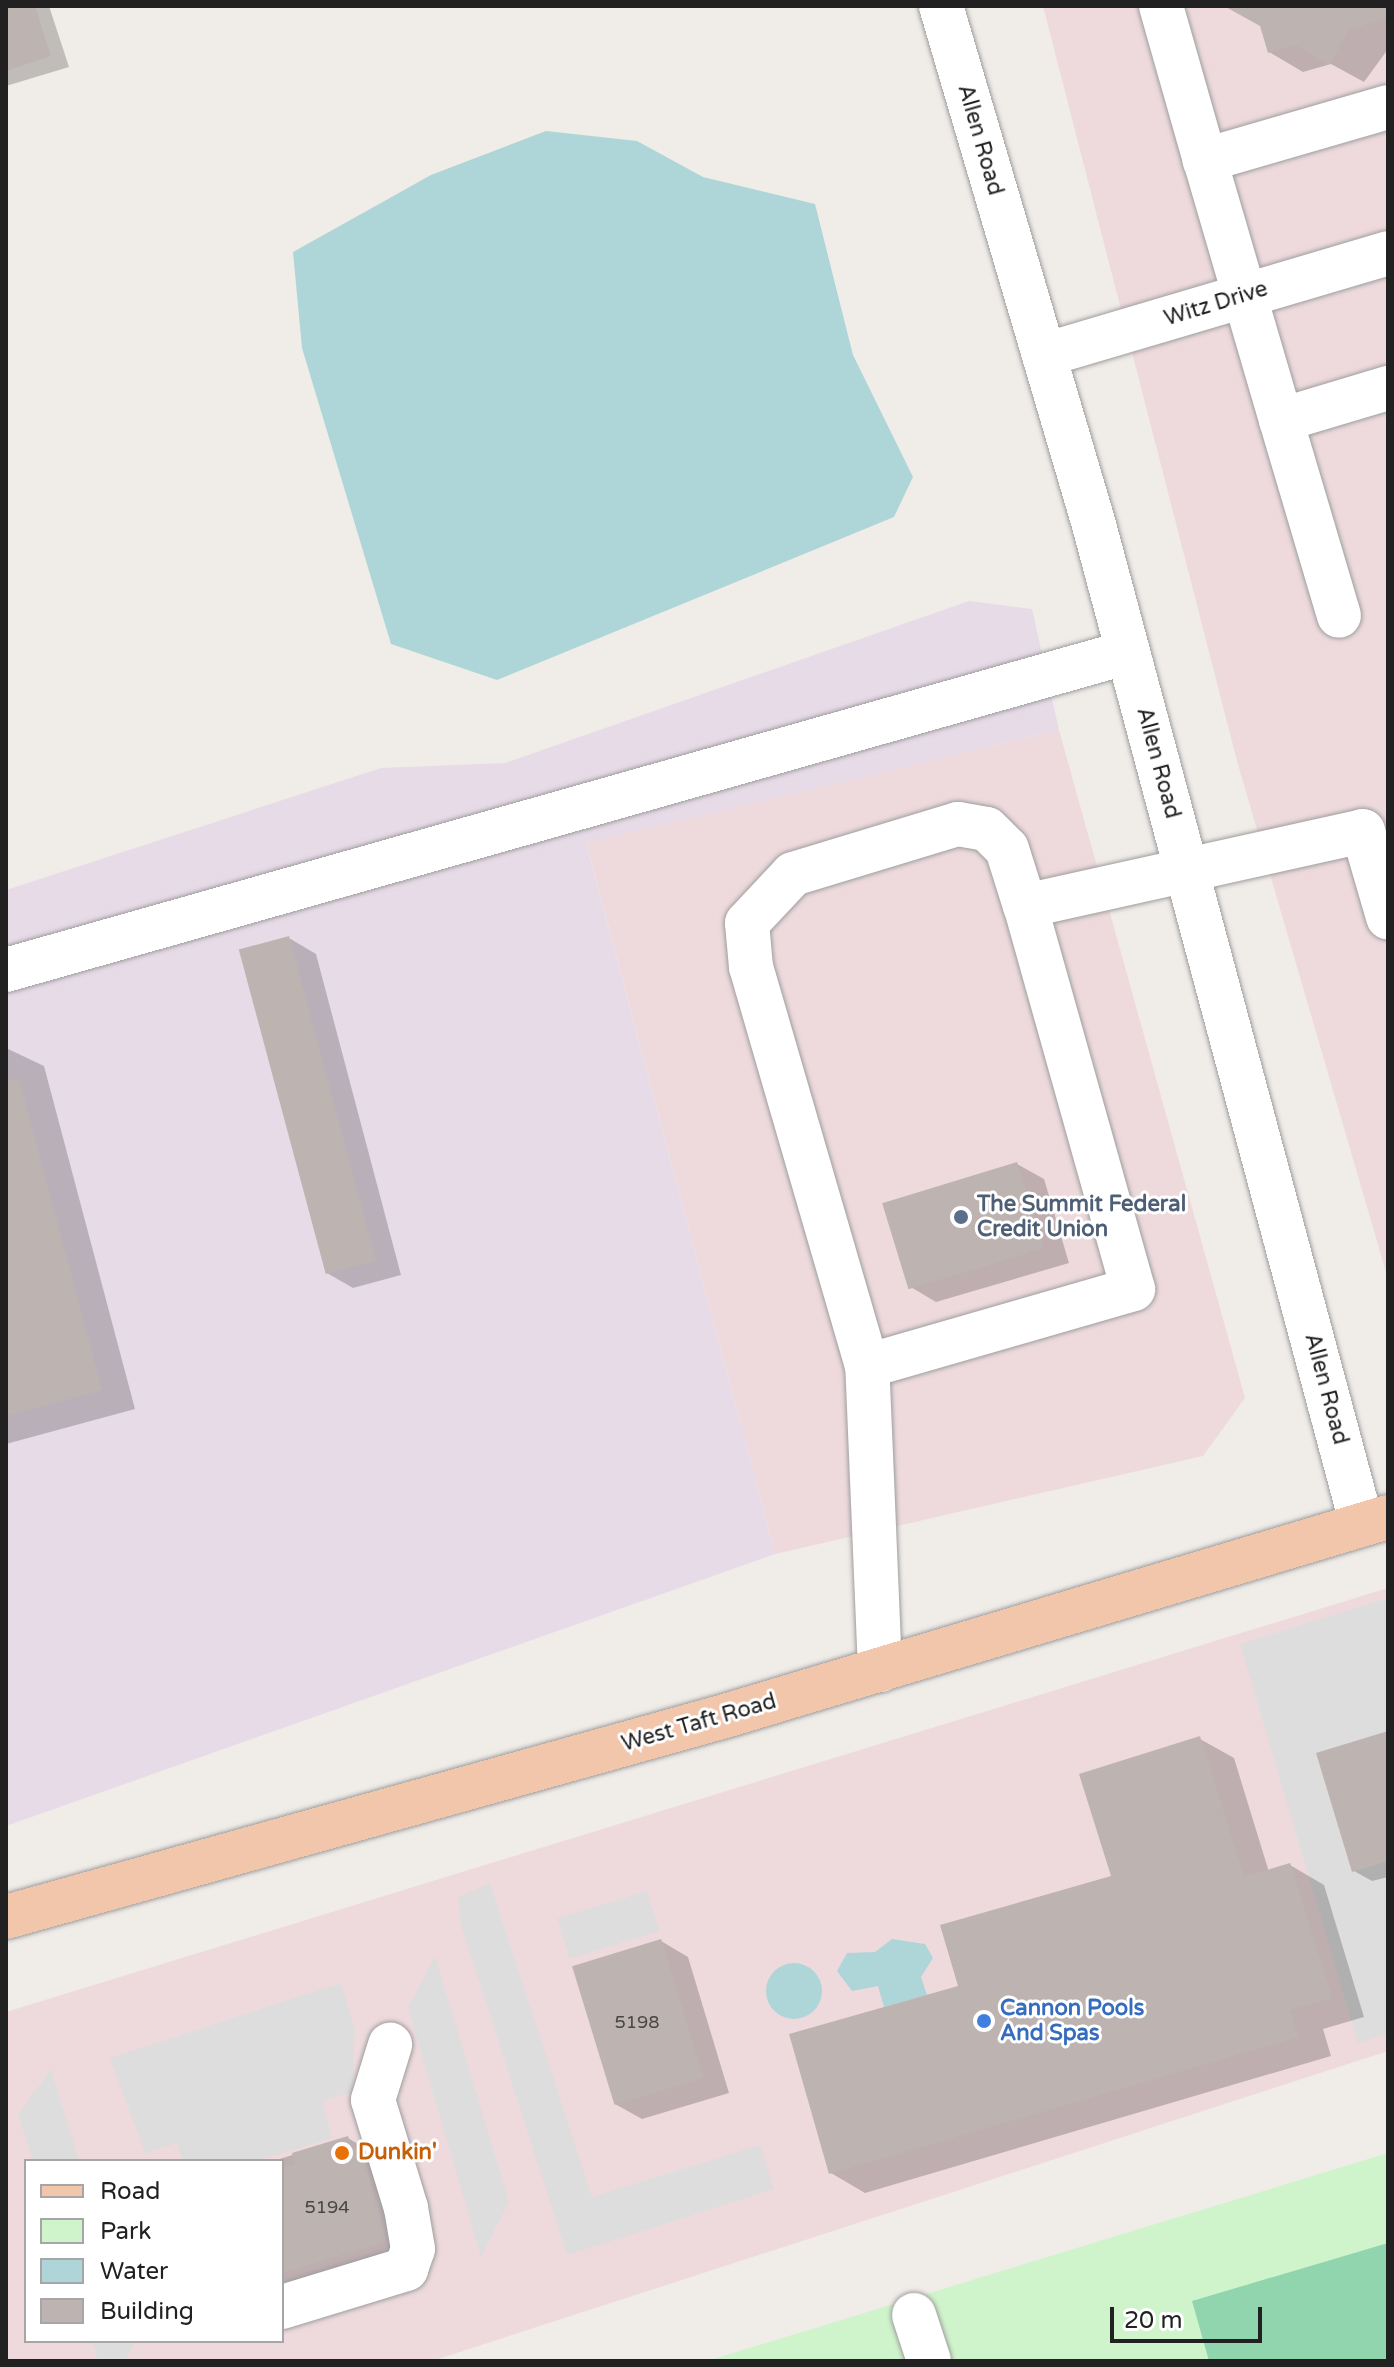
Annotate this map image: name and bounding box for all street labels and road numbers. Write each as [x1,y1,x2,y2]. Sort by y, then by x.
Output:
street label: Allen Road [952,82,1008,198]
street label: Witz Drive [1161,276,1271,332]
street label: Allen Road [1130,704,1186,822]
street label: Allen Road [1298,1330,1354,1448]
street label: West Taft Road [619,1688,779,1758]

